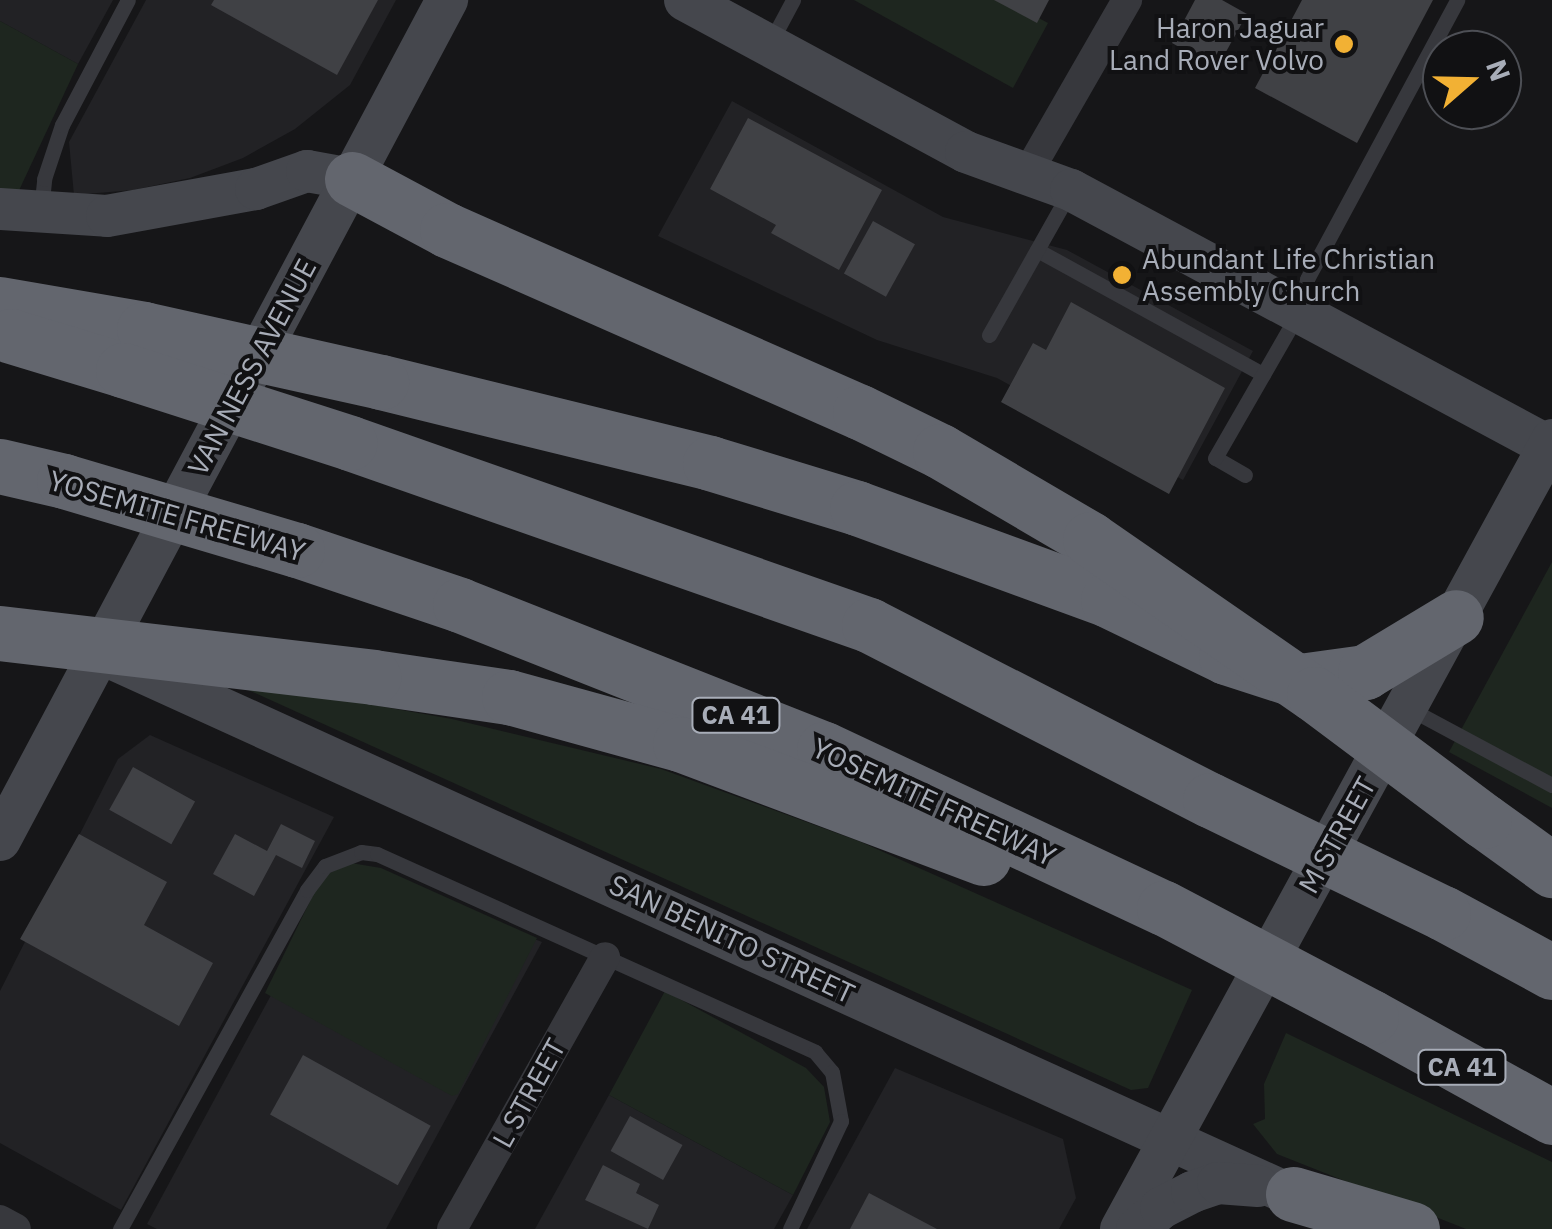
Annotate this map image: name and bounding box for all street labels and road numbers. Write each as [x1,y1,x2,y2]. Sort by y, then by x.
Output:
street label: VAN NESS AVENUE [181,253,323,481]
street label: YOSEMITE FREEWAY [45,463,309,569]
road number: CA 41 [691,695,781,735]
street label: YOSEMITE FREEWAY [807,731,1061,873]
street label: M STREET [1291,771,1383,899]
street label: SAN BENITO STREET [604,867,860,1011]
street label: L STREET [485,1033,573,1153]
road number: CA 41 [1417,1047,1507,1087]

